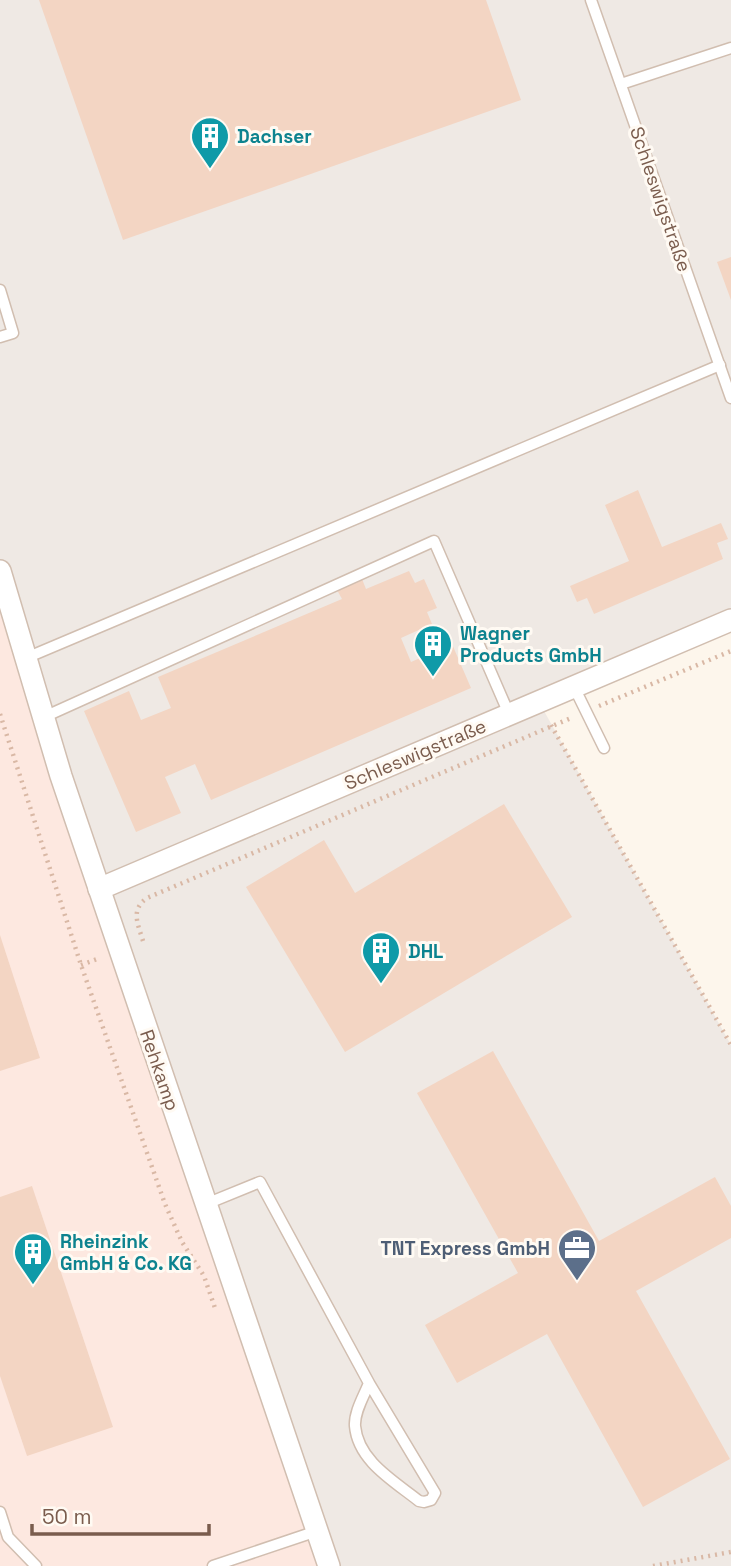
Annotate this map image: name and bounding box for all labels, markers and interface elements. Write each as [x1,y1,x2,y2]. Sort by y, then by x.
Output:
building icon: Dachser [189,115,231,170]
street label: Schleswigstraße [624,123,697,275]
place label: Dachser [237,124,312,149]
place label: Wagner Products GmbH [460,621,602,668]
building icon: Wagner Products GmbH [412,623,454,678]
street label: Schleswigstraße [340,713,490,796]
building icon: DHL [360,930,402,985]
place label: DHL [408,939,443,964]
street label: Rehkamp [134,1026,185,1114]
office icon: TNT Express GmbH [556,1227,598,1282]
place label: Rheinzink GmbH & Co. KG [60,1229,192,1276]
building icon: Rheinzink GmbH & Co. KG [12,1231,54,1286]
place label: TNT Express GmbH [381,1236,550,1261]
scale bar [32,1492,208,1536]
text: 50 m [42,1503,92,1530]

